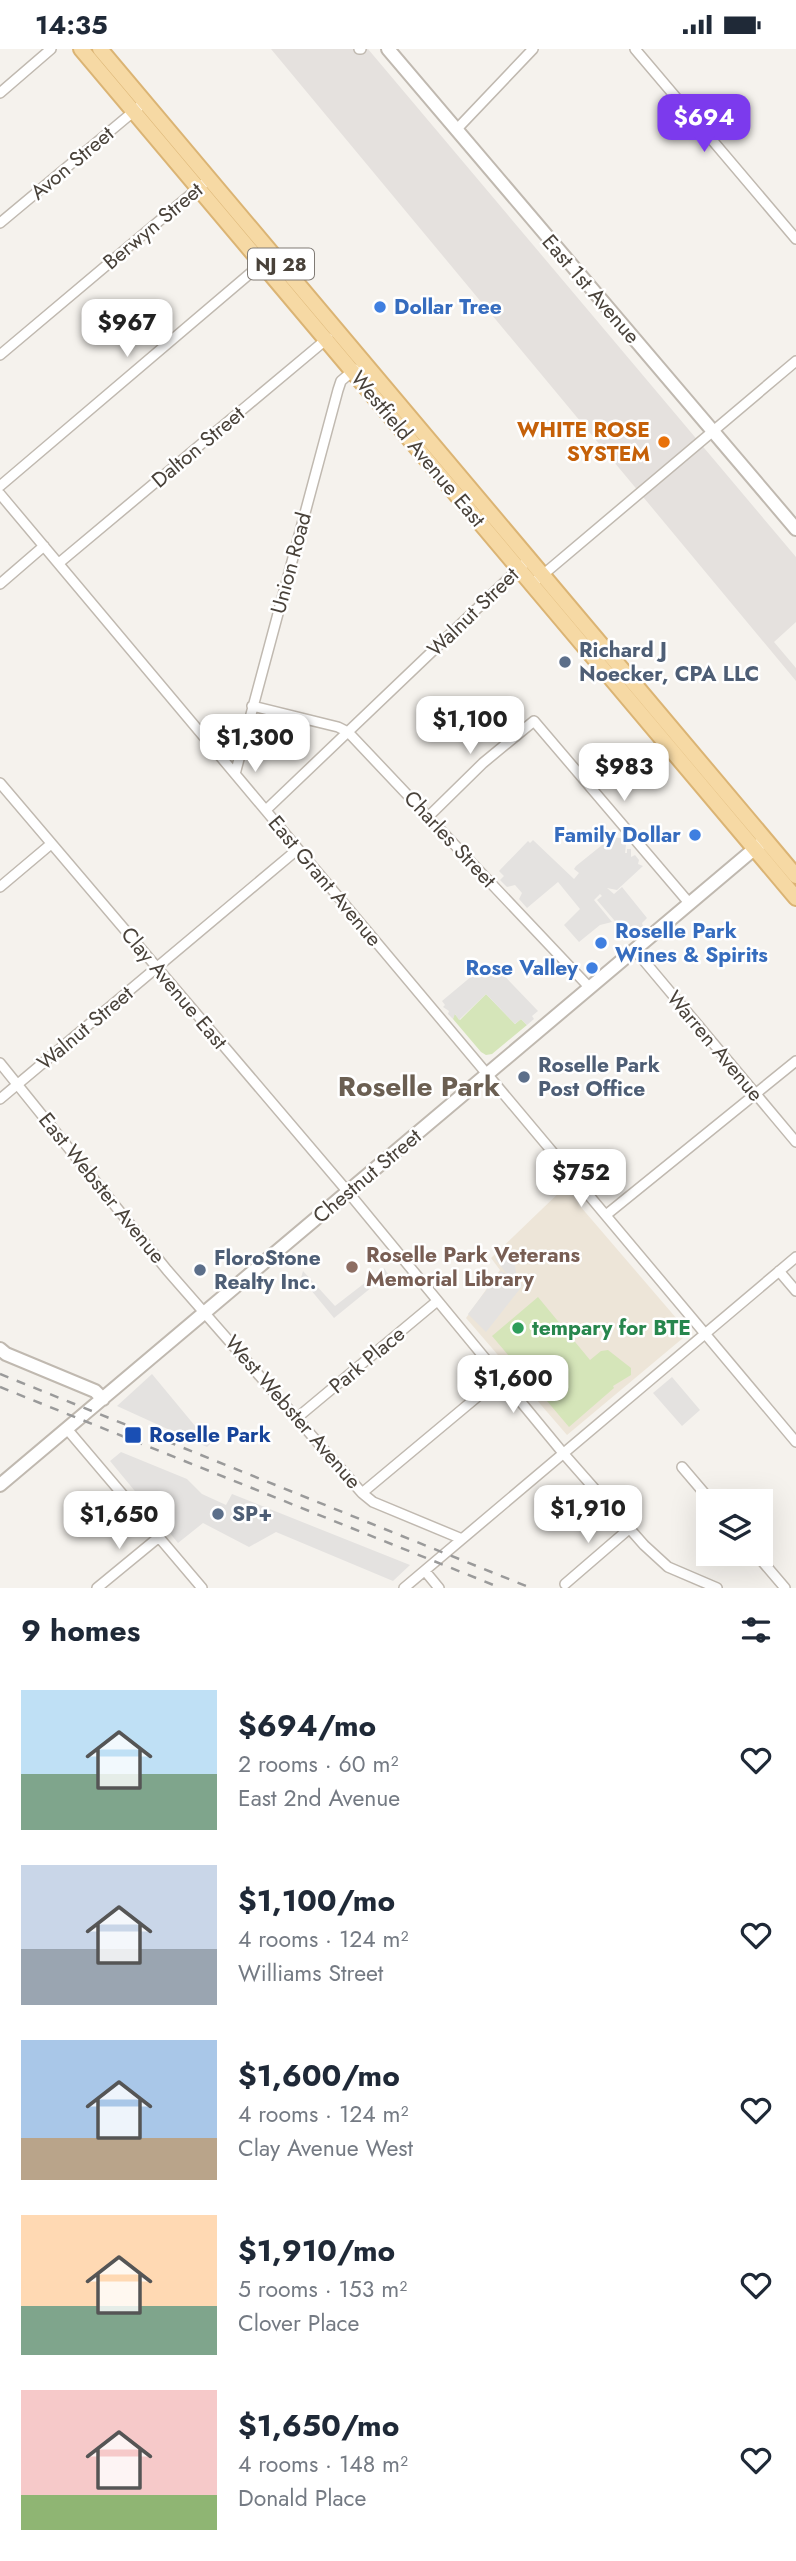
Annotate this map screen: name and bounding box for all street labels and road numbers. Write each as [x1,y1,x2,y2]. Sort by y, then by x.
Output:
street label: Avon Street [24,119,120,207]
street label: Berwyn Street [97,175,209,277]
street label: East 1st Avenue [535,228,647,350]
road number: NJ 28 [248,249,314,279]
street label: Westfield Avenue East [344,364,492,534]
street label: Dalton Street [145,399,251,495]
street label: Union Road [263,509,319,617]
street label: Walnut Street [420,561,526,663]
street label: Charles Street [397,784,503,894]
street label: East Grant Avenue [261,809,389,953]
street label: Clay Avenue East [114,920,234,1056]
street label: Walnut Street [30,979,140,1077]
street label: Warren Avenue [660,984,770,1108]
street label: East Webster Avenue [32,1106,172,1270]
street label: Chestnut Street [306,1122,428,1230]
street label: Park Place [322,1319,412,1401]
street label: West Webster Avenue [218,1329,368,1496]

